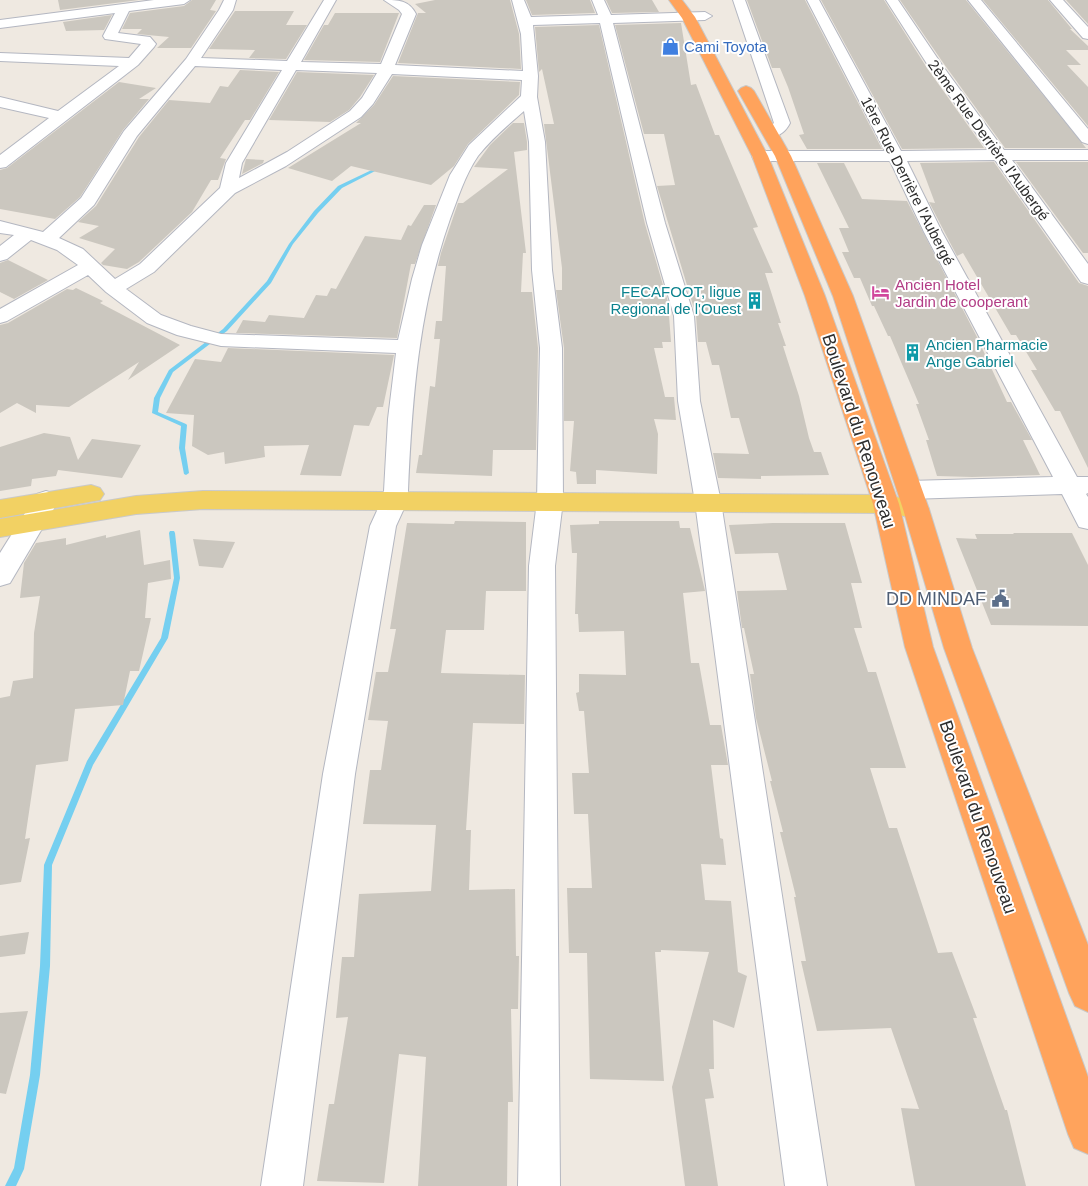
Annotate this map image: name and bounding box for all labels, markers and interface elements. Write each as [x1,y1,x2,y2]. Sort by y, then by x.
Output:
shop icon: Cami Toyota [660,36,680,56]
place label: Cami Toyota [684,38,768,55]
street label: 2ème Rue Derrière l'Aubergé [925,56,1053,224]
street label: 1ère Rue Derrière l'Aubergé [858,94,958,268]
place label: Ancien Hotel Jardin de cooperant [895,276,1028,310]
place label: FECAFOOT, ligue Regional de l'Ouest [611,283,742,317]
hotel icon: Ancien Hotel Jardin de cooperant [871,283,891,303]
building icon: FECAFOOT, ligue Regional de l'Ouest [745,290,765,310]
street label: Boulevard du Renouveau [818,331,900,531]
place label: Ancien Pharmacie Ange Gabriel [926,336,1048,370]
building icon: Ancien Pharmacie Ange Gabriel [902,343,922,363]
place label: DD MINDAF [886,589,986,609]
public building icon: DD MINDAF [990,589,1010,609]
street label: Boulevard du Renouveau [935,718,1021,916]

